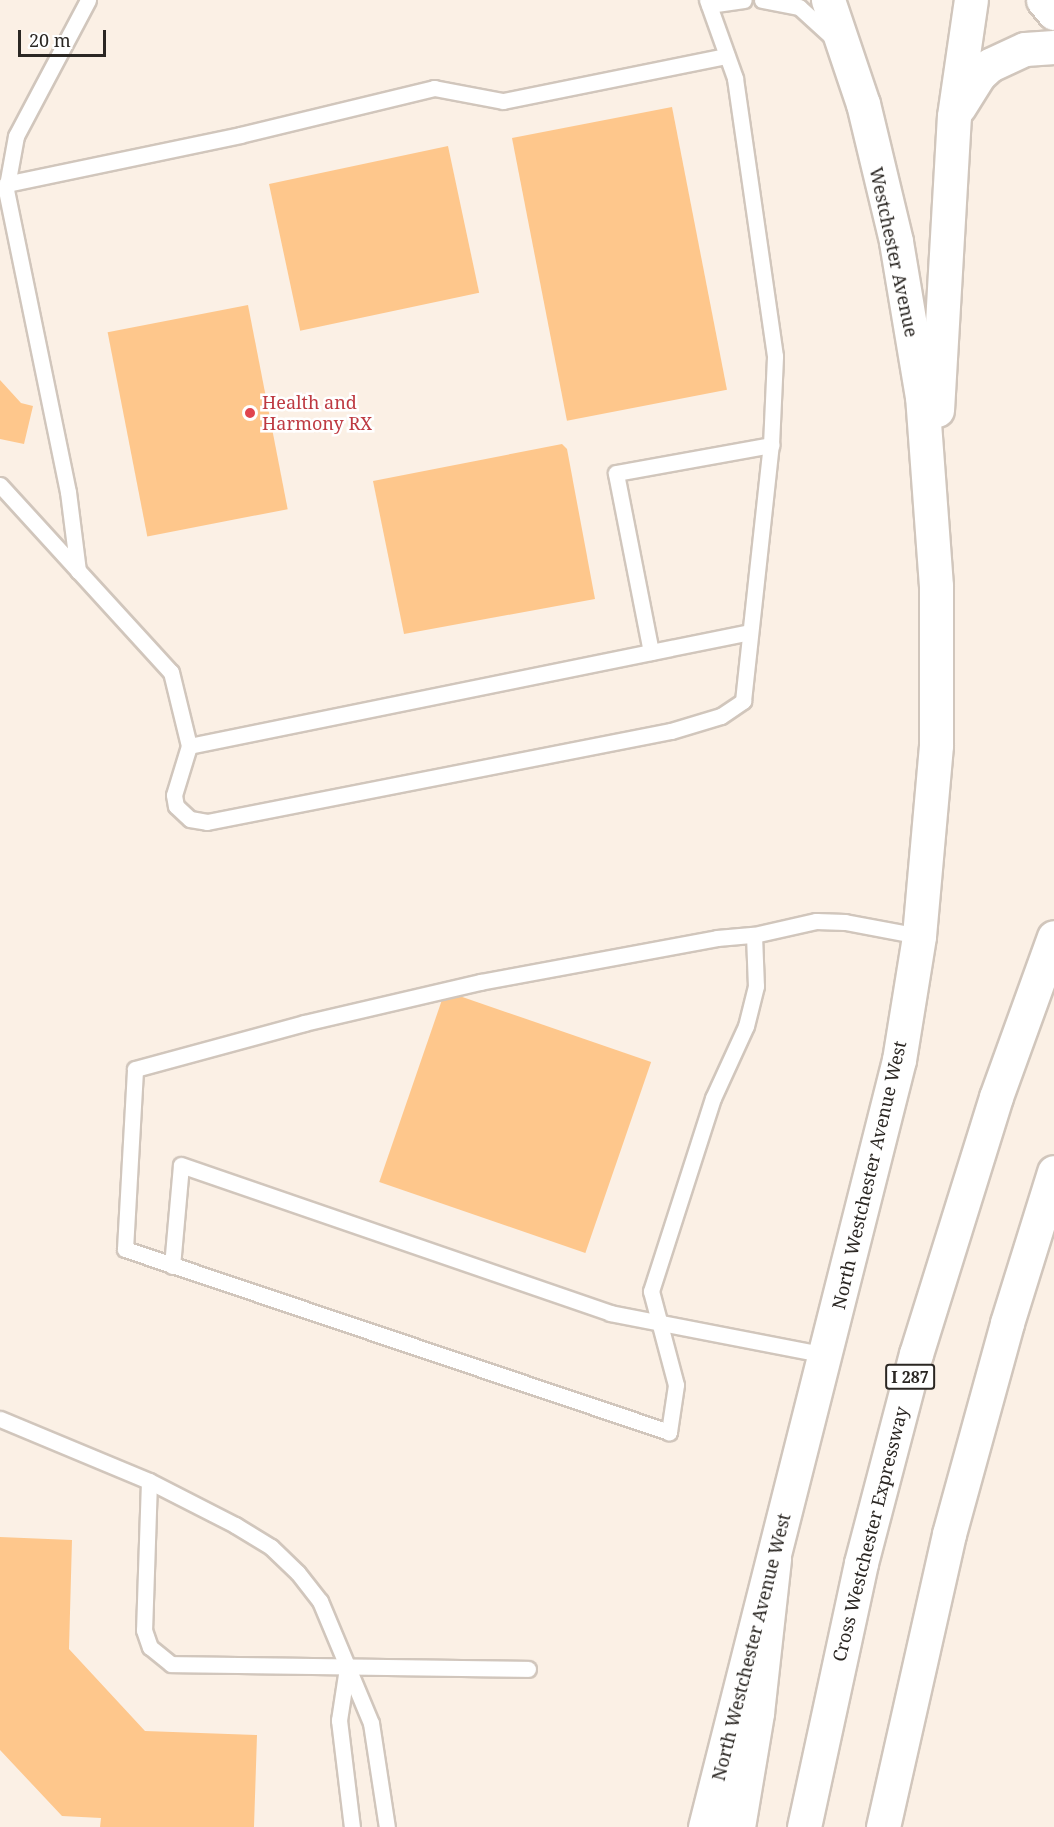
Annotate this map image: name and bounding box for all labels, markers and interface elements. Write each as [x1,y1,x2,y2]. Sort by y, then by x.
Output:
scale bar [21,18,110,56]
text: 20 m [29,28,71,52]
street label: Westchester Avenue [865,165,923,339]
place label: Health and Harmony RX [262,392,372,434]
marker: Health and Harmony RX [243,406,257,420]
street label: North Westchester Avenue West [828,1039,910,1311]
road number: I 287 [884,1364,936,1390]
street label: Cross Westchester Expressway [828,1404,912,1664]
street label: North Westchester Avenue West [707,1511,795,1783]

